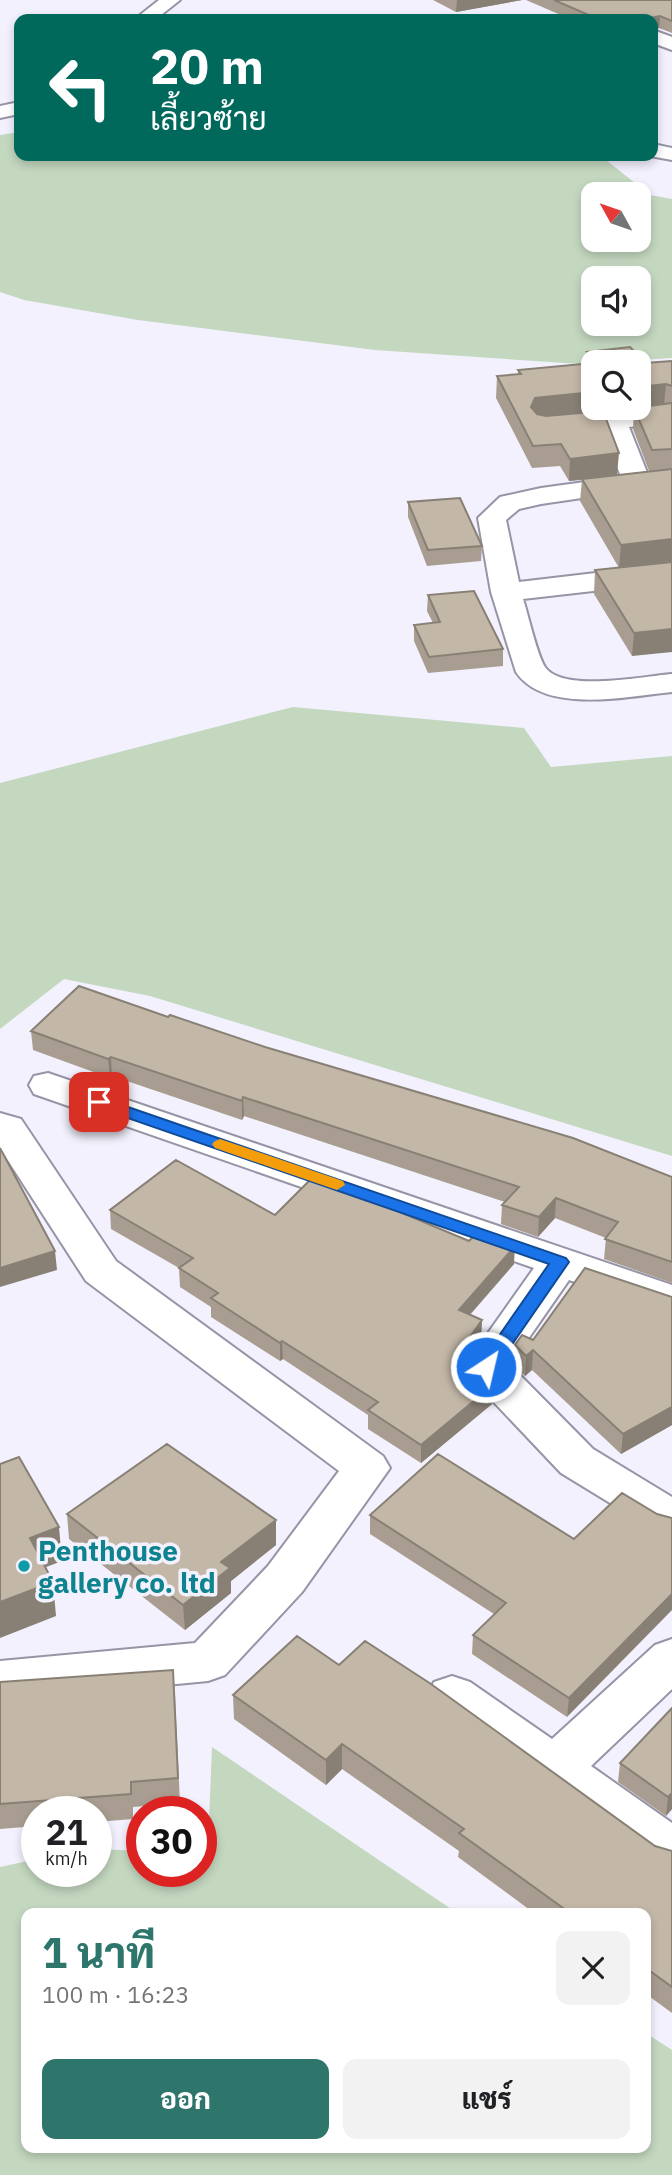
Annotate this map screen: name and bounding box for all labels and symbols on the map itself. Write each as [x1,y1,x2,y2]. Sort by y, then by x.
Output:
north arrow [581,182,651,252]
pin [69,1072,129,1132]
position arrow [449,1330,523,1404]
place label: Penthouse gallery co. ltd [38,1532,216,1601]
marker: Penthouse gallery co. ltd [16,1558,32,1574]
speed limit sign: 30 [126,1796,217,1887]

